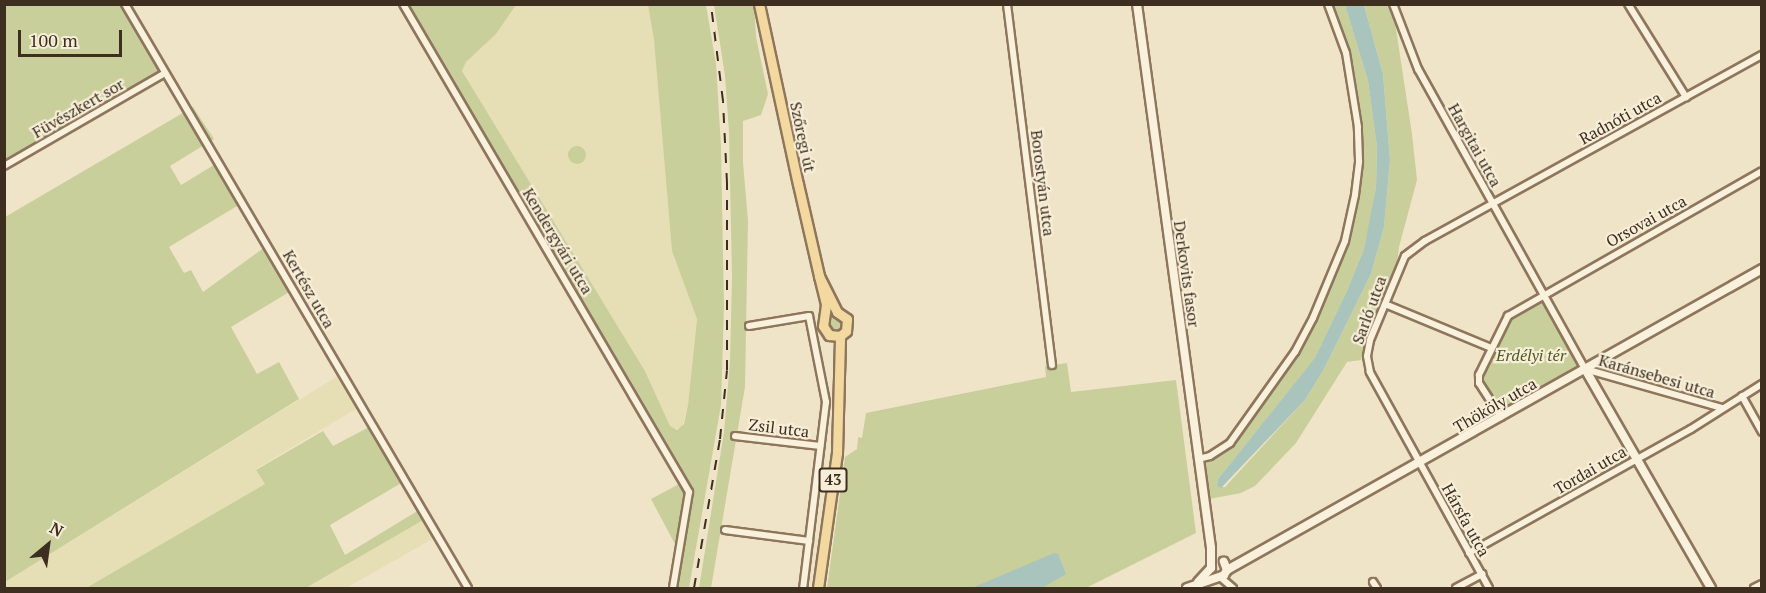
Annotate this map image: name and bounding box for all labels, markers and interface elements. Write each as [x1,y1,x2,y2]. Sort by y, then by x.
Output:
scale bar [21,18,124,56]
text: 100 m [29,28,78,52]
street label: Füvészkert sor [29,74,127,142]
street label: Radnóti utca [1576,88,1664,148]
street label: Szőregi út [786,100,820,174]
street label: Hargitai utca [1444,100,1506,190]
street label: Borostyán utca [1027,129,1059,237]
street label: Kendergyári utca [519,185,597,297]
street label: Orsovai utca [1602,191,1690,251]
street label: Derkovits fasor [1170,220,1204,328]
street label: Kertész utca [279,247,339,331]
street label: Sarló utca [1348,273,1390,347]
park label: Erdélyi tér [1496,345,1566,365]
street label: Karánsebesi utca [1597,350,1717,402]
street label: Thököly utca [1450,374,1540,436]
street label: Zsil utca [748,415,810,441]
street label: Tordai utca [1550,442,1630,498]
road number: 43 [818,468,848,492]
street label: Hársfa utca [1438,480,1494,560]
north arrow [18,515,78,575]
text: N [46,517,67,542]

